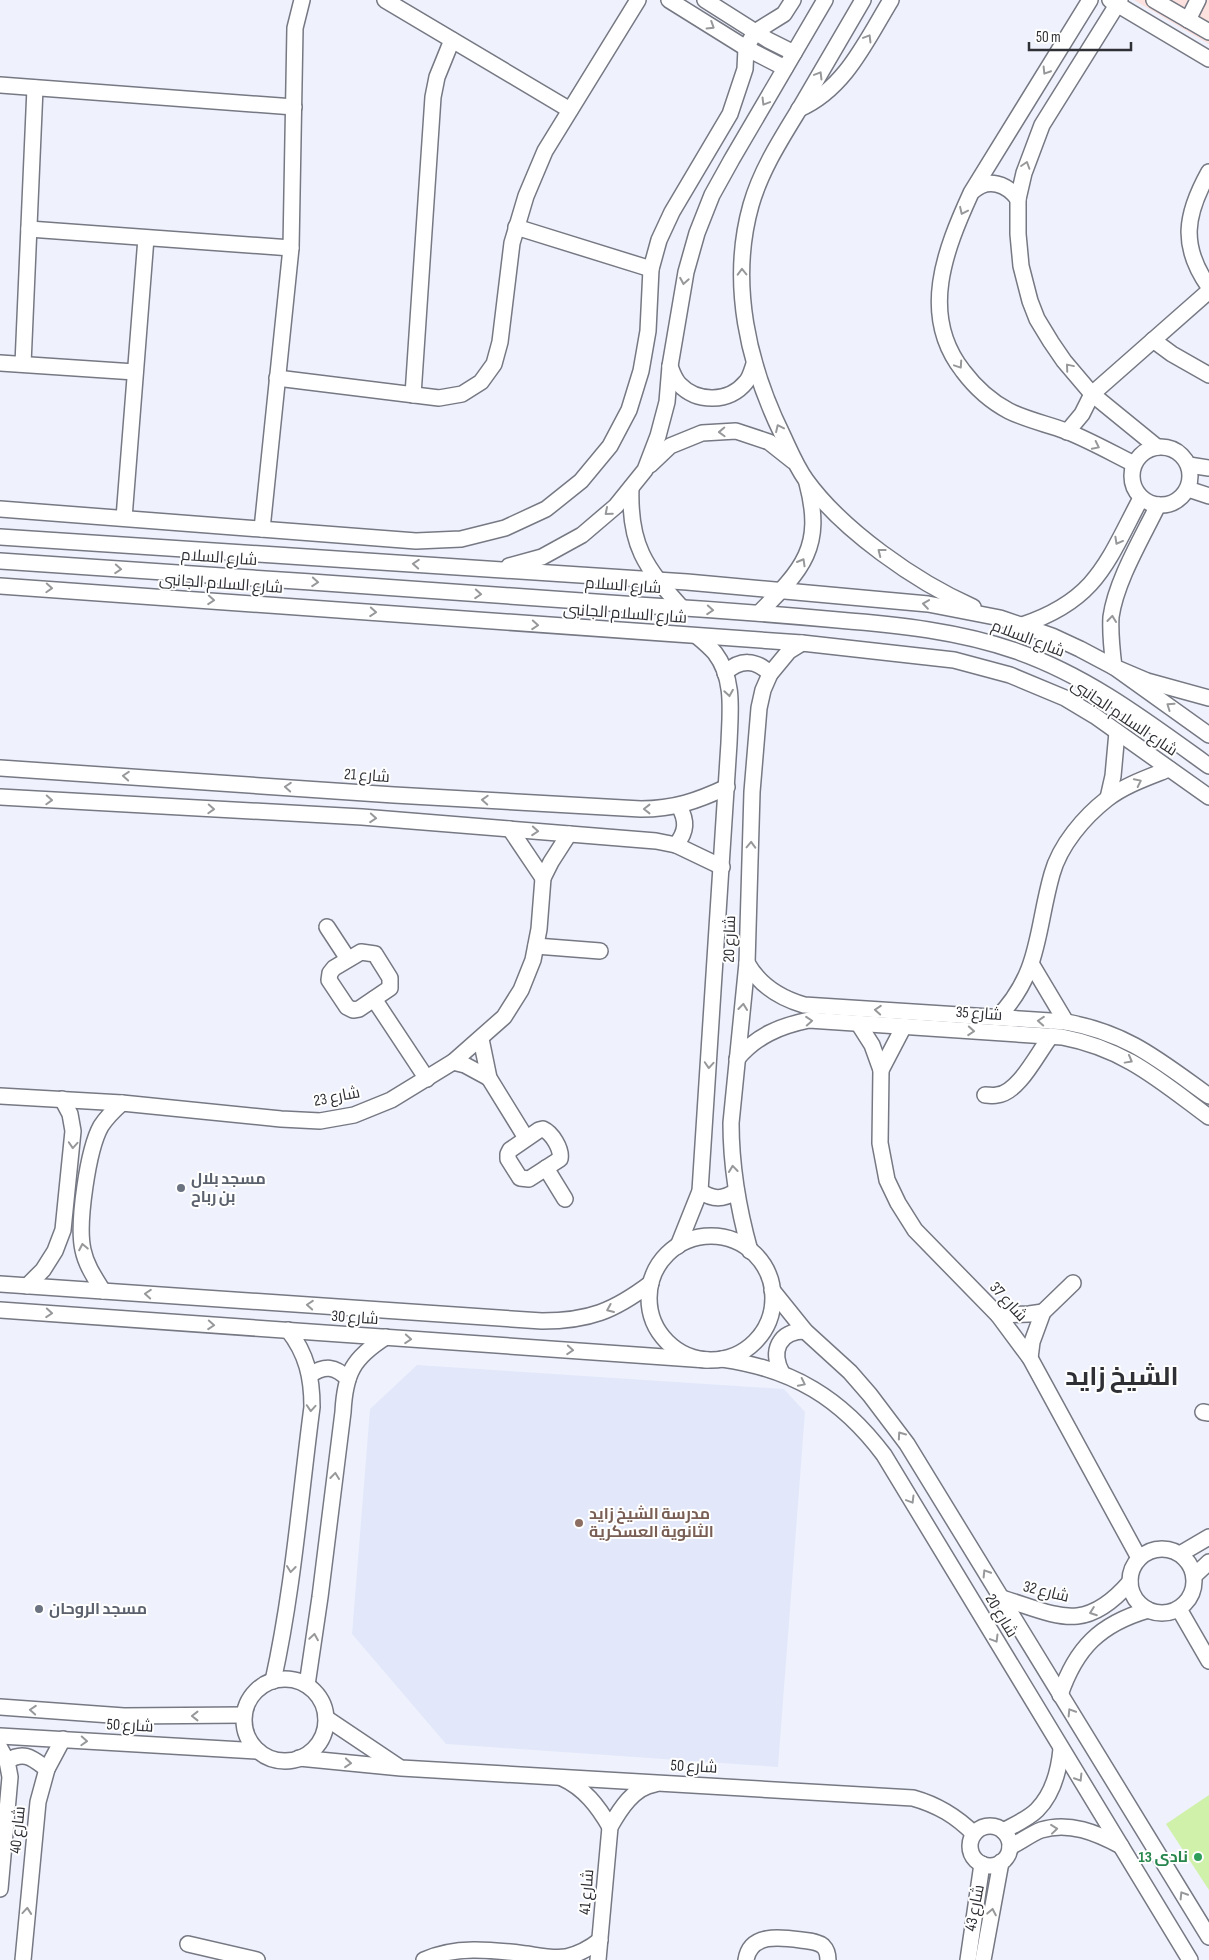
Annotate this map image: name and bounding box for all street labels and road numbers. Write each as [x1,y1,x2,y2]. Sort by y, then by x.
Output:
street label: شارع السلام [180,546,258,571]
street label: شارع السلام الجانبى [158,570,284,599]
street label: شارع السلام [584,574,662,599]
street label: شارع السلام الجانبى [562,600,688,629]
street label: شارع السلام [988,616,1067,663]
street label: شارع السلام الجانبى [1067,675,1181,761]
street label: شارع 21 [343,765,391,788]
street label: شارع 20 [720,915,741,963]
street label: شارع 35 [955,1003,1003,1026]
street label: شارع 23 [312,1083,362,1112]
street label: شارع 37 [985,1278,1031,1326]
street label: شارع 30 [331,1307,379,1330]
street label: شارع 32 [1021,1577,1071,1608]
street label: شارع 20 [980,1591,1021,1642]
street label: شارع 50 [106,1715,154,1738]
street label: شارع 50 [670,1756,718,1779]
street label: شارع 40 [6,1805,31,1855]
street label: شارع 41 [576,1868,599,1916]
street label: شارع 43 [961,1883,990,1933]

